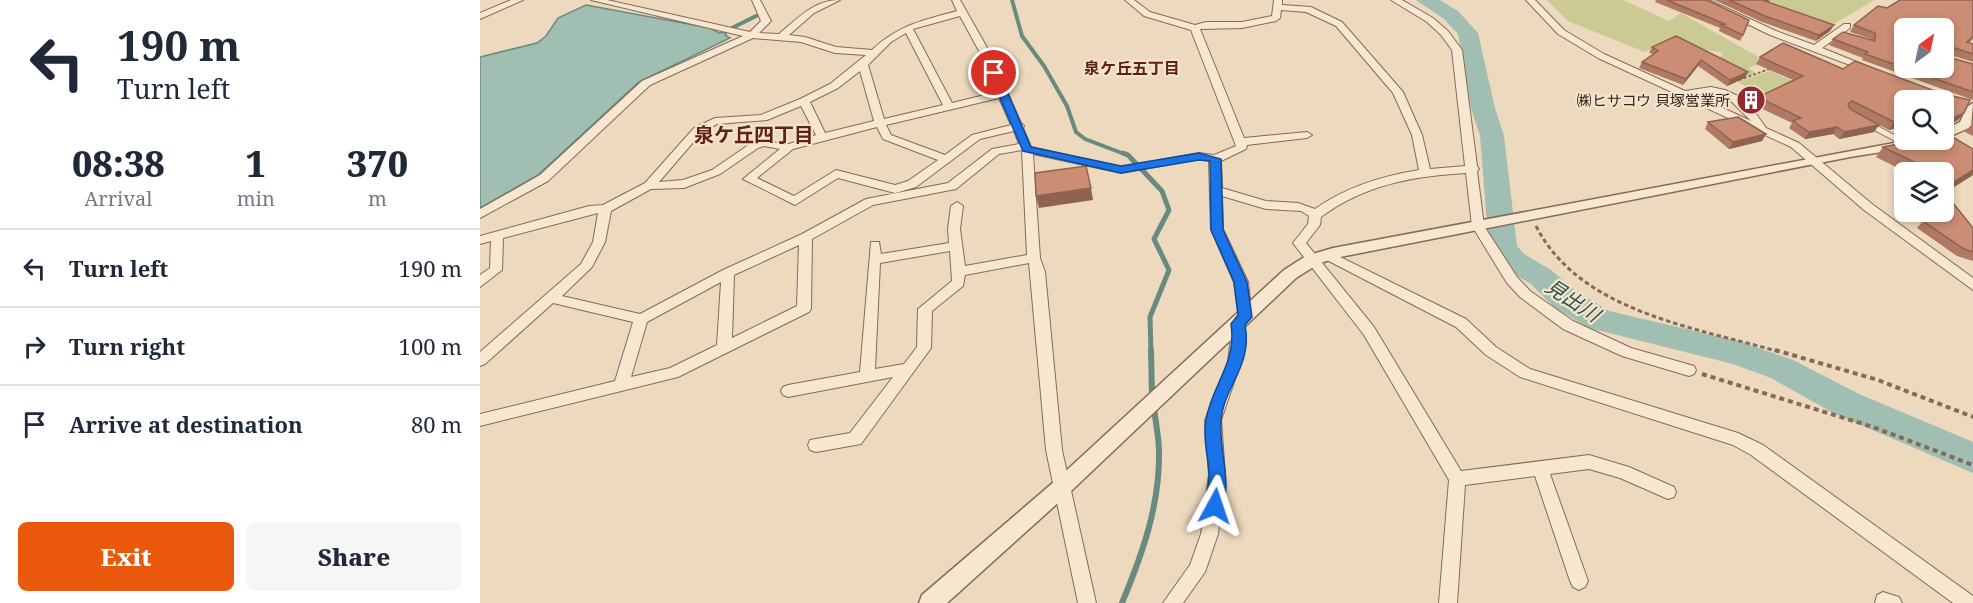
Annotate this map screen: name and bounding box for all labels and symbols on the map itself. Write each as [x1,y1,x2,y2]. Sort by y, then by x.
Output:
north arrow [1894,18,1954,78]
pin [968,47,1019,98]
district label: 泉ケ丘五丁目 [1084,57,1180,79]
building icon: ㈱ヒサコウ 貝塚営業所 [1735,84,1767,116]
place label: ㈱ヒサコウ 貝塚営業所 [1577,90,1730,110]
district label: 泉ケ丘四丁目 [694,121,814,148]
water label: 見出川 [1540,272,1607,329]
position arrow [1183,474,1247,538]

